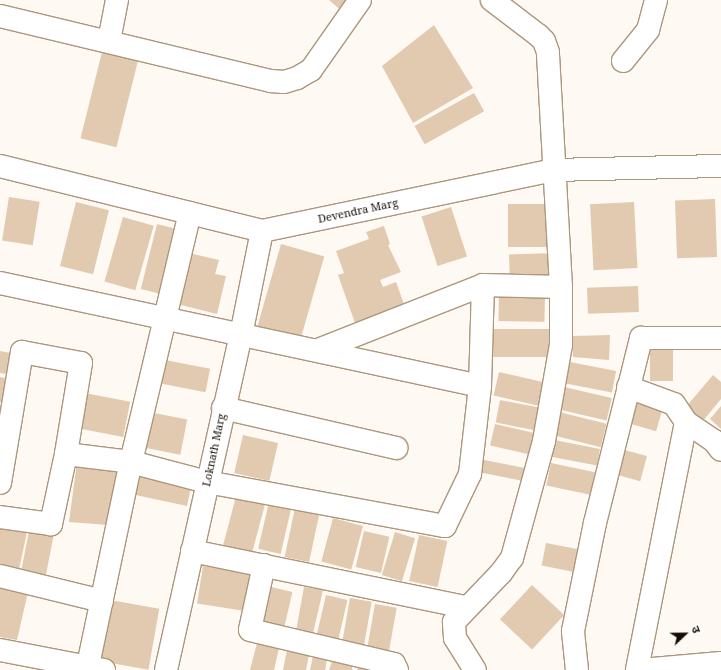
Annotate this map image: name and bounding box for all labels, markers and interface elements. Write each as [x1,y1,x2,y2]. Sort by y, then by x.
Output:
street label: Devendra Marg [317,196,399,226]
street label: Loknath Marg [200,412,228,488]
north arrow [665,614,705,654]
text: उ [688,624,705,635]

